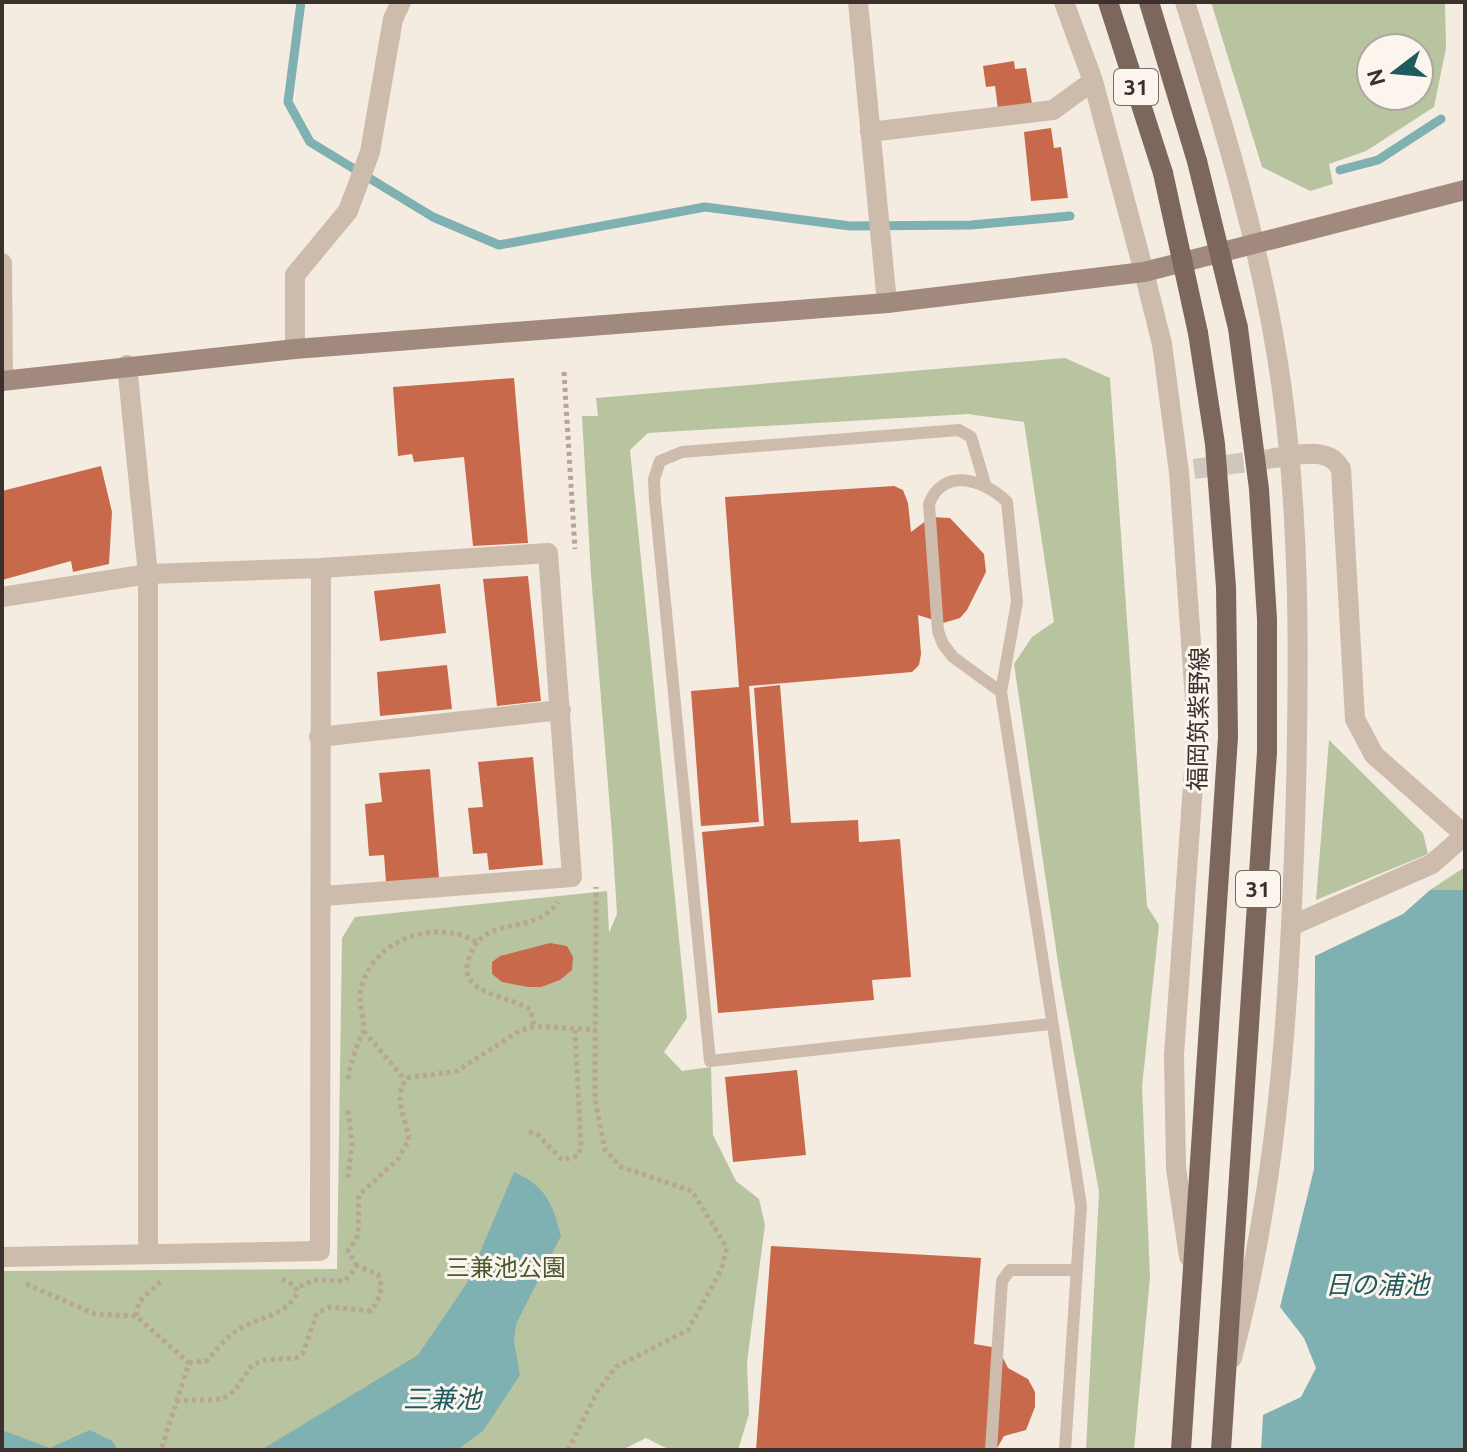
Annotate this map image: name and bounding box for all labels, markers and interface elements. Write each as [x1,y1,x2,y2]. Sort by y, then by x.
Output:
north arrow [1355,32,1435,112]
text: N [1361,66,1390,89]
road number: 31 [1114,69,1158,105]
street label: 福岡筑紫野線 [1184,647,1213,791]
road number: 31 [1236,871,1280,907]
park label: 三兼池公園 [446,1254,566,1281]
water label: 日の浦池 [1325,1270,1432,1299]
water label: 三兼池 [403,1384,484,1413]

